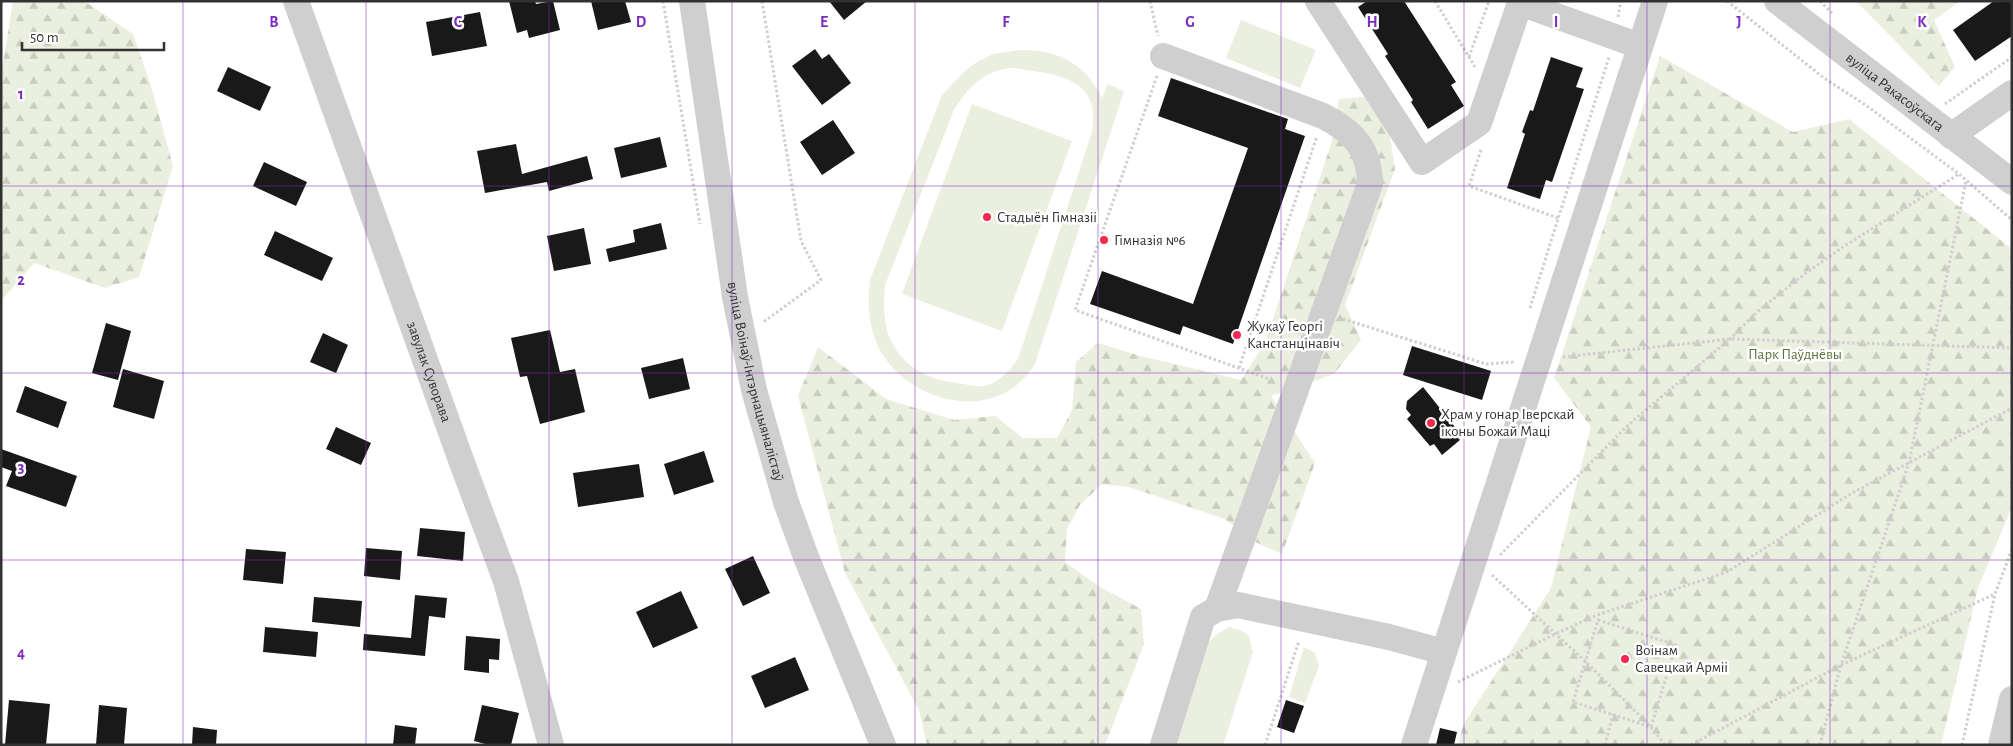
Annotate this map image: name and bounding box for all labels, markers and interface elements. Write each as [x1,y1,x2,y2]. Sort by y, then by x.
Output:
text: B [269,14,279,30]
text: C [454,14,463,30]
text: D [636,14,647,30]
text: E [820,14,828,30]
text: F [1002,14,1010,30]
text: G [1185,14,1195,30]
text: H [1366,14,1378,30]
text: I [1554,14,1558,30]
text: J [1736,14,1742,30]
text: K [1917,14,1927,30]
scale bar [22,20,165,52]
text: 50 m [30,30,59,45]
street label: вуліца Ракасоўскага [1843,50,1947,135]
text: 1 [18,86,24,102]
place label: Стадыён Гімназіі [997,210,1097,225]
marker: Стадыён Гімназіі [981,211,993,223]
place label: Гімназія №6 [1114,233,1186,248]
marker: Гімназія №6 [1098,234,1110,246]
text: 2 [17,272,25,288]
street label: вуліца Воінаў-Інтэрнацыяналістаў [725,281,787,483]
place label: Жукаў Георгі Канстанцінавіч [1247,319,1340,351]
street label: завулак Суворава [404,320,454,424]
marker: Жукаў Георгі Канстанцінавіч [1231,329,1243,341]
park label: Парк Паўднёвы [1748,347,1842,362]
place label: Храм у гонар Іверскай іконы Божай Маці [1441,407,1575,439]
marker: Храм у гонар Іверскай іконы Божай Маці [1425,417,1437,429]
text: 3 [18,459,25,475]
place label: Воінам Савецкай Арміі [1635,643,1728,675]
text: 4 [17,645,25,661]
marker: Воінам Савецкай Арміі [1619,653,1631,665]

